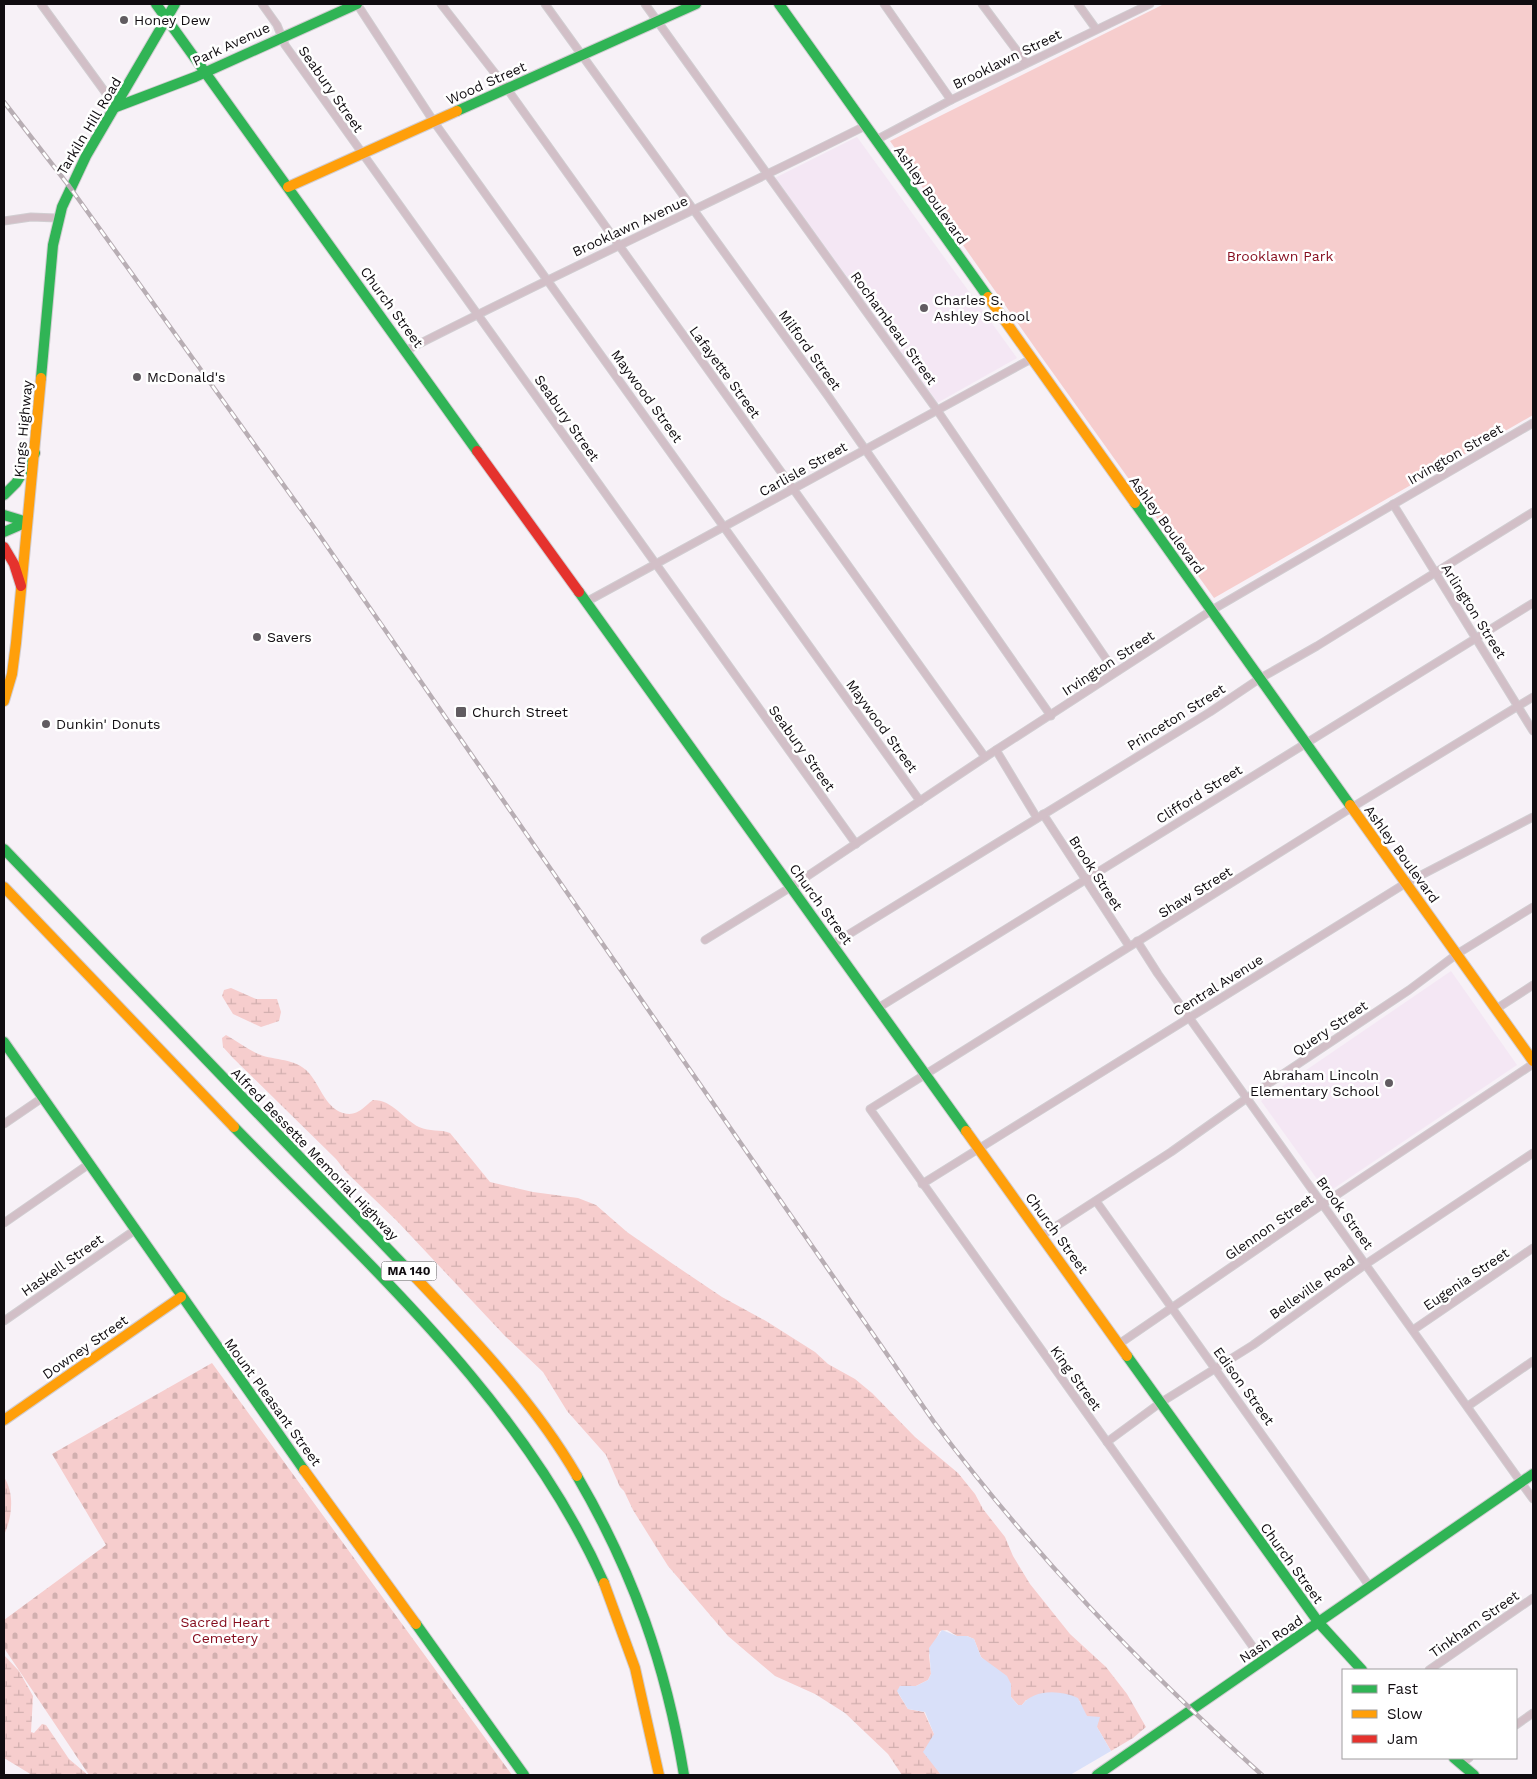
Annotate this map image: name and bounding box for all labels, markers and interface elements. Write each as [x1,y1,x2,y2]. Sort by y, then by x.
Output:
place label: Honey Dew [134,12,211,28]
marker: Honey Dew [118,14,130,26]
street label: Park Avenue [190,19,272,69]
street label: Brooklawn Street [950,26,1064,92]
street label: Seabury Street [295,43,367,135]
street label: Wood Street [444,58,528,108]
street label: Tarkiln Hill Road [54,74,124,178]
street label: Ashley Boulevard [891,143,971,247]
street label: Brooklawn Avenue [570,192,690,260]
park label: Brooklawn Park [1227,248,1333,264]
street label: Church Street [357,264,427,351]
street label: Rochambeau Street [848,268,940,388]
place label: Charles S. Ashley School [934,292,1030,324]
marker: Charles S. Ashley School [918,302,930,314]
street label: Milford Street [776,307,844,393]
street label: Lafayette Street [686,323,764,421]
street label: Maywood Street [608,347,686,446]
place label: McDonald's [147,369,225,385]
marker: McDonald's [131,371,143,383]
street label: Seabury Street [531,372,603,464]
street label: Kings Highway [11,379,35,478]
street label: Irvington Street [1405,420,1505,488]
street label: Carlisle Street [756,438,850,500]
street label: Ashley Boulevard [1126,473,1208,577]
street label: Arlington Street [1438,561,1510,662]
street label: Irvington Street [1059,627,1157,699]
place label: Savers [267,629,312,645]
marker: Savers [251,631,263,643]
street label: Maywood Street [843,677,921,776]
street label: Princeton Street [1124,680,1228,754]
street label: Seabury Street [766,702,838,794]
place label: Church Street [472,704,568,720]
marker: Church Street [454,705,468,719]
place label: Dunkin' Donuts [56,716,160,732]
marker: Dunkin' Donuts [40,718,52,730]
street label: Clifford Street [1153,761,1245,827]
street label: Ashley Boulevard [1361,802,1443,906]
street label: Brook Street [1066,833,1126,914]
street label: Church Street [786,861,856,948]
street label: Shaw Street [1155,863,1235,921]
street label: Central Avenue [1170,951,1266,1019]
street label: Query Street [1290,997,1371,1059]
street label: Alfred Bessette Memorial Highway [228,1064,402,1244]
place label: Abraham Lincoln Elementary School [1250,1067,1380,1099]
marker: Abraham Lincoln Elementary School [1383,1077,1395,1089]
street label: Brook Street [1313,1174,1377,1253]
street label: Church Street [1022,1190,1092,1277]
street label: Glennon Street [1222,1191,1316,1263]
street label: Haskell Street [18,1231,106,1299]
street label: Eugenia Street [1420,1244,1512,1314]
street label: Belleville Road [1266,1252,1358,1322]
road number: MA 140 [382,1262,436,1280]
street label: Downey Street [39,1312,131,1382]
street label: Mount Pleasant Street [221,1335,325,1469]
street label: King Street [1047,1343,1105,1414]
street label: Edison Street [1210,1344,1278,1428]
street label: Church Street [1257,1520,1327,1607]
street label: Tinkham Street [1426,1587,1522,1661]
street label: Nash Road [1236,1612,1306,1666]
park label: Sacred Heart Cemetery [180,1614,270,1646]
legend [1342,1669,1517,1759]
text: Fast [1387,1680,1419,1698]
text: Slow [1387,1705,1423,1723]
text: Jam [1387,1730,1418,1748]

